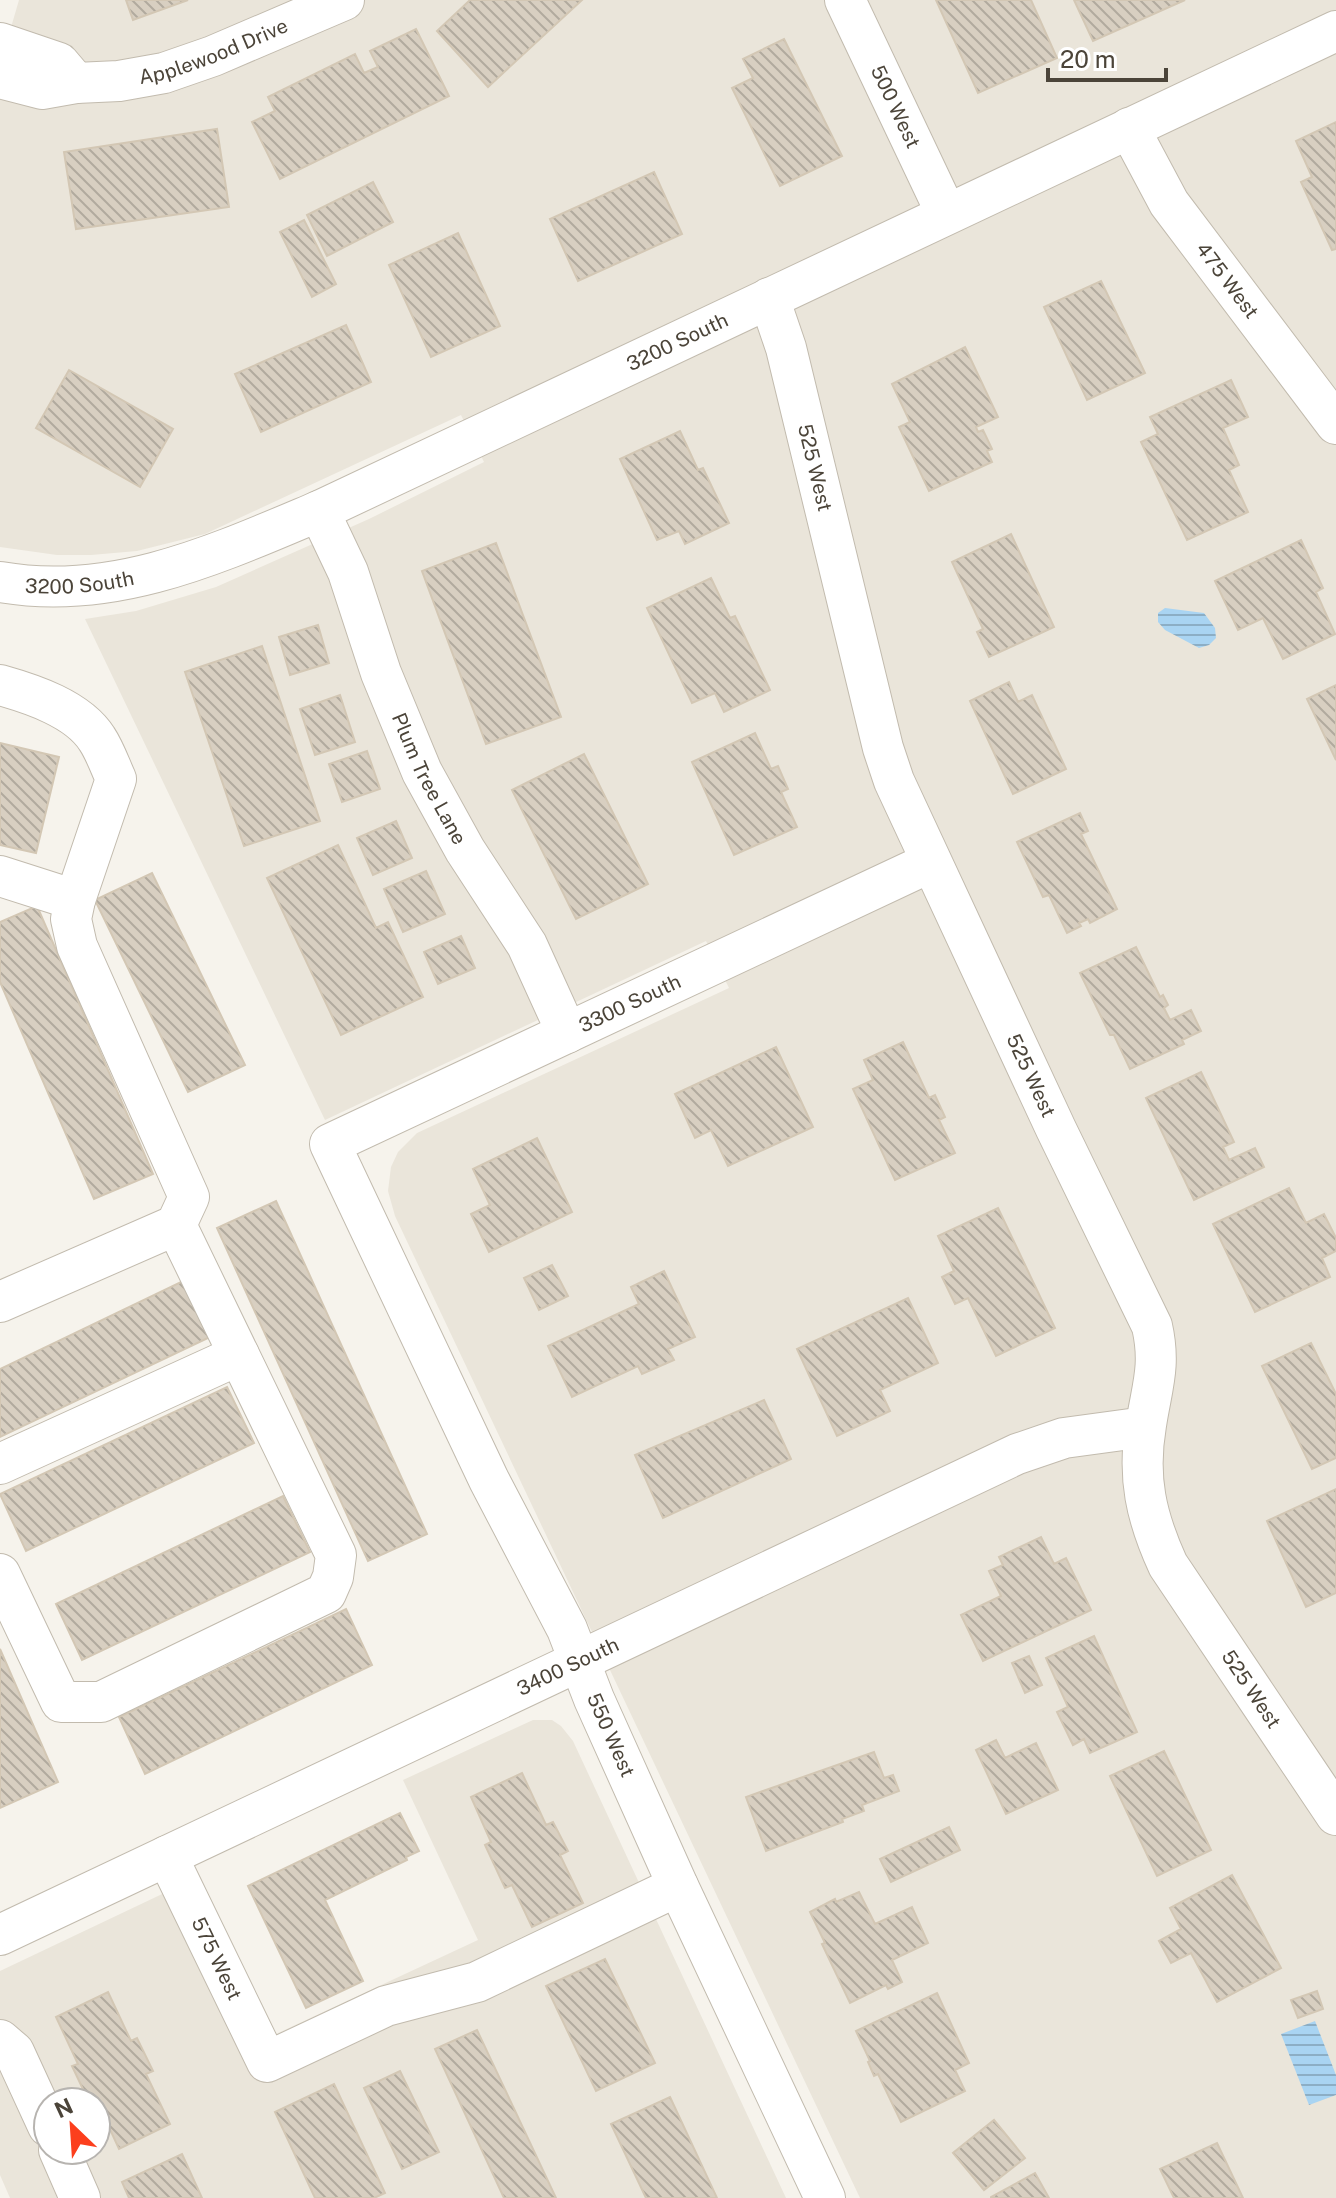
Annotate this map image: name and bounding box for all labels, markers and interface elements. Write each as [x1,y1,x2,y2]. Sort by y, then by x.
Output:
street label: Applewood Drive [137,13,291,89]
scale bar [1048,32,1166,82]
text: 20 m [1060,45,1116,73]
street label: 500 West [866,61,925,152]
street label: 475 West [1191,238,1264,323]
street label: 3200 South [623,308,732,376]
street label: 525 West [793,422,837,514]
street label: 3200 South [24,566,136,599]
street label: Plum Tree Lane [387,709,472,849]
street label: 3300 South [575,969,685,1038]
street label: 525 West [1001,1030,1061,1121]
street label: 3400 South [513,1632,623,1701]
street label: 525 West [1217,1645,1286,1733]
street label: 550 West [582,1689,640,1781]
street label: 575 West [187,1913,247,2004]
north arrow [32,2086,112,2166]
text: N [50,2092,77,2123]

